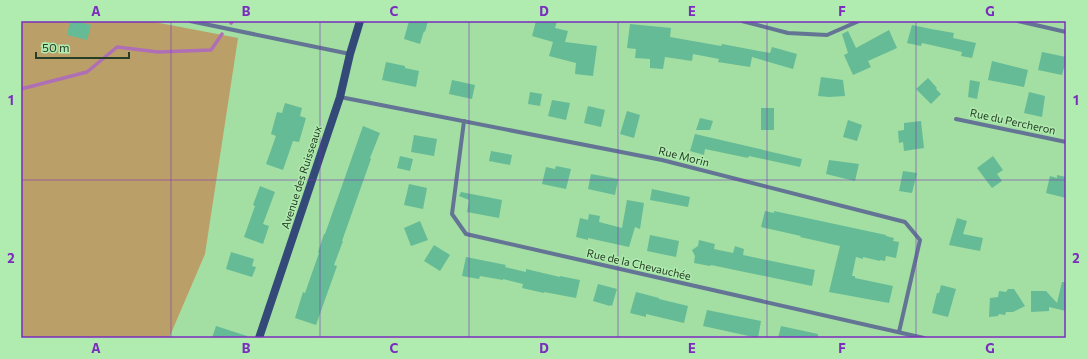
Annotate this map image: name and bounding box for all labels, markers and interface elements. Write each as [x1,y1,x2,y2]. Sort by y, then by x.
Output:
text: A [91,3,101,19]
text: B [242,3,251,19]
text: C [390,3,399,19]
text: D [539,3,549,19]
text: E [688,3,696,19]
text: F [838,3,846,19]
text: G [985,3,995,19]
scale bar [36,34,129,60]
text: 50 m [42,40,70,54]
text: 1 [8,92,14,108]
text: 1 [1073,92,1079,108]
street label: Rue du Percheron [969,106,1057,136]
street label: Avenue des Ruisseaux [278,124,324,230]
street label: Rue Morin [657,143,711,169]
street label: Rue de la Chevauchée [586,246,693,282]
text: 2 [7,250,15,266]
text: 2 [1072,250,1080,266]
text: A [91,340,101,356]
text: B [242,340,251,356]
text: C [390,340,399,356]
text: D [539,340,549,356]
text: E [688,340,696,356]
text: F [838,340,846,356]
text: G [985,340,995,356]

